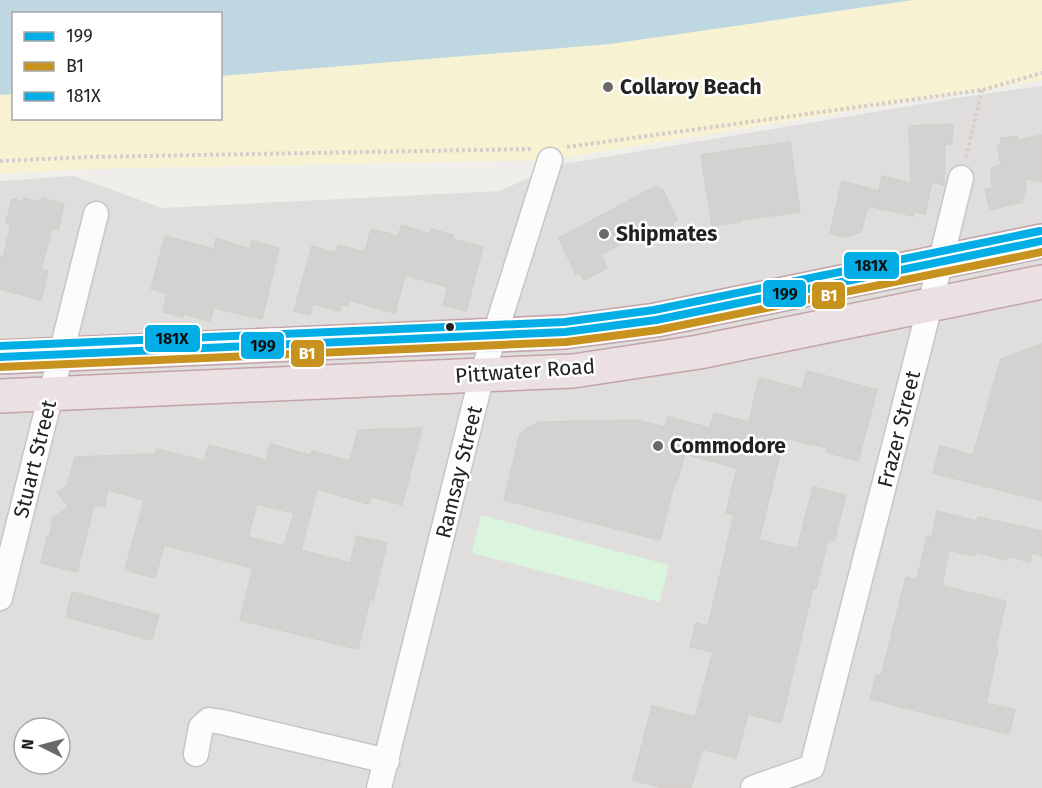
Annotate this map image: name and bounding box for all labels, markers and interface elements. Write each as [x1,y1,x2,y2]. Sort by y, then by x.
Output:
legend [12,12,222,120]
text: 199 [66,25,93,47]
text: B1 [66,55,84,77]
place label: Collaroy Beach [620,74,762,100]
marker: Collaroy Beach [601,80,615,94]
text: 181X [66,85,101,107]
place label: Shipmates [616,221,717,247]
marker: Shipmates [597,227,611,241]
line badge: 181X [843,251,900,280]
text: 181X [855,256,888,275]
line badge: 199 [762,279,807,308]
line badge: B1 [811,281,846,310]
text: 199 [772,284,798,303]
text: B1 [821,286,837,305]
unlabelled marker [444,321,456,333]
line badge: 181X [144,324,201,353]
text: 181X [156,329,189,348]
line badge: 199 [240,331,285,360]
text: 199 [250,336,276,355]
line badge: B1 [290,339,325,368]
text: B1 [299,344,315,363]
street label: Pittwater Road [454,353,596,389]
street label: Frazer Street [872,367,926,490]
street label: Stuart Street [8,397,62,521]
street label: Ramsay Street [430,403,488,541]
place label: Commodore [670,433,786,459]
marker: Commodore [651,439,665,453]
north arrow [12,716,72,776]
text: N [18,738,38,751]

